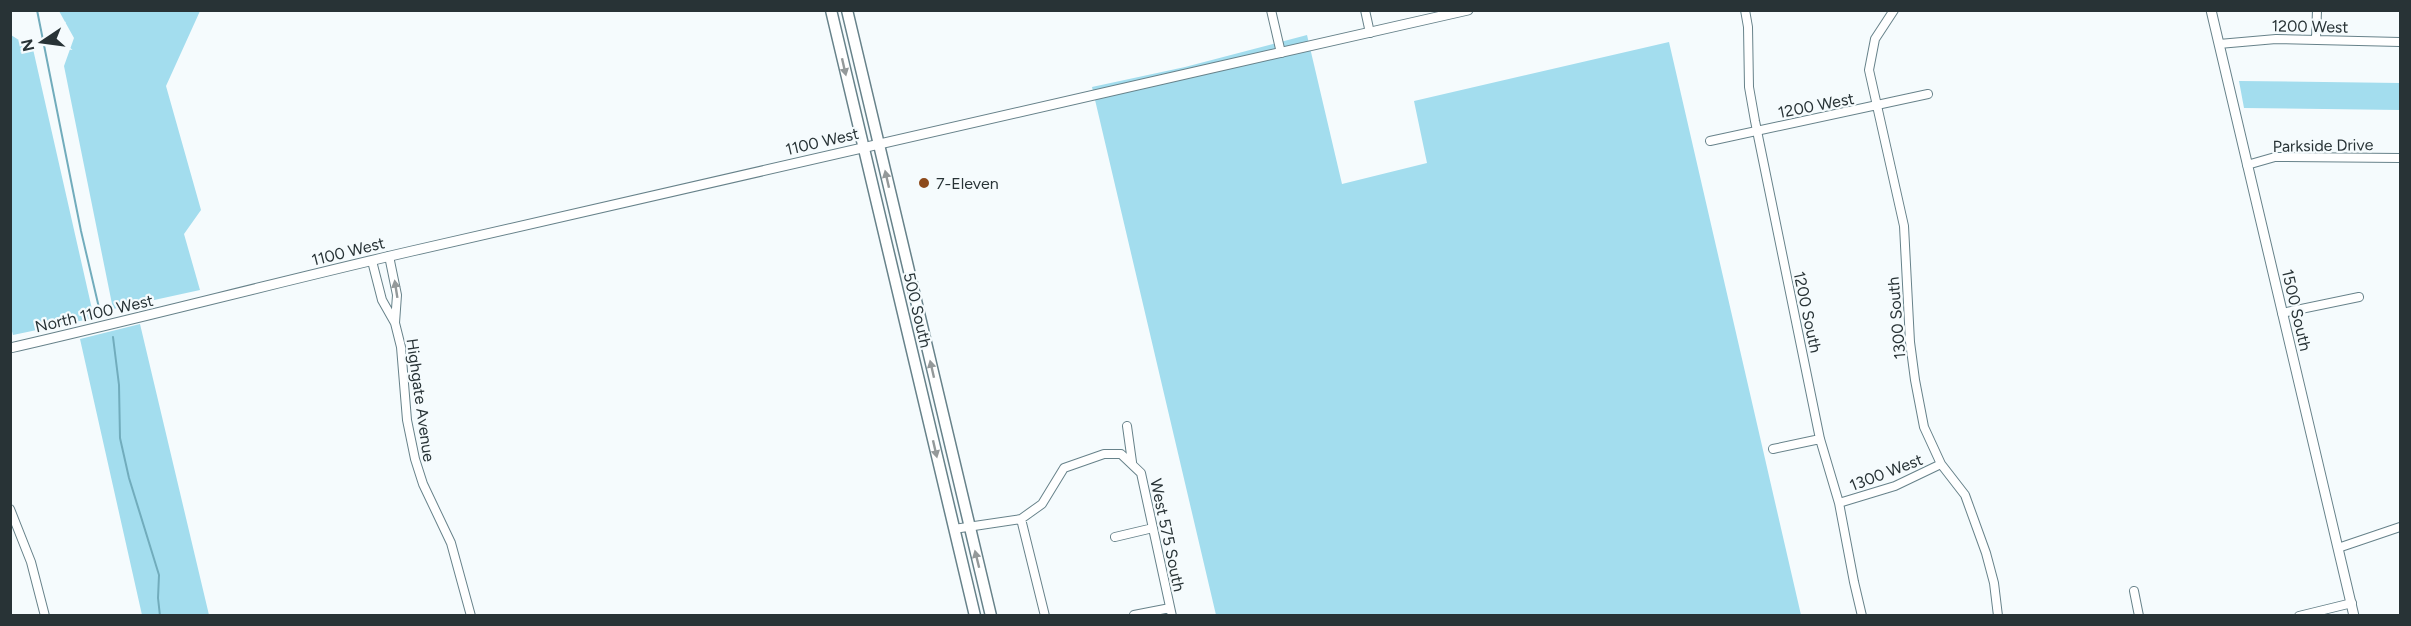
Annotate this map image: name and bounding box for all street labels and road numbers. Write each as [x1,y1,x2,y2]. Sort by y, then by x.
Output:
street label: 1200 West [2271,16,2349,37]
street label: 1200 West [1777,89,1856,122]
street label: 1100 West [784,124,861,159]
street label: Parkside Drive [2273,135,2374,156]
street label: 1100 West [310,233,387,270]
street label: 1500 South [2278,267,2315,353]
street label: 1200 South [1790,270,1825,355]
street label: 500 South [900,271,935,350]
street label: 1300 South [1883,276,1910,360]
street label: North 1100 West [33,291,155,336]
street label: Highgate Avenue [402,337,439,463]
street label: 1300 West [1847,450,1925,495]
street label: West 575 South [1146,477,1189,593]

